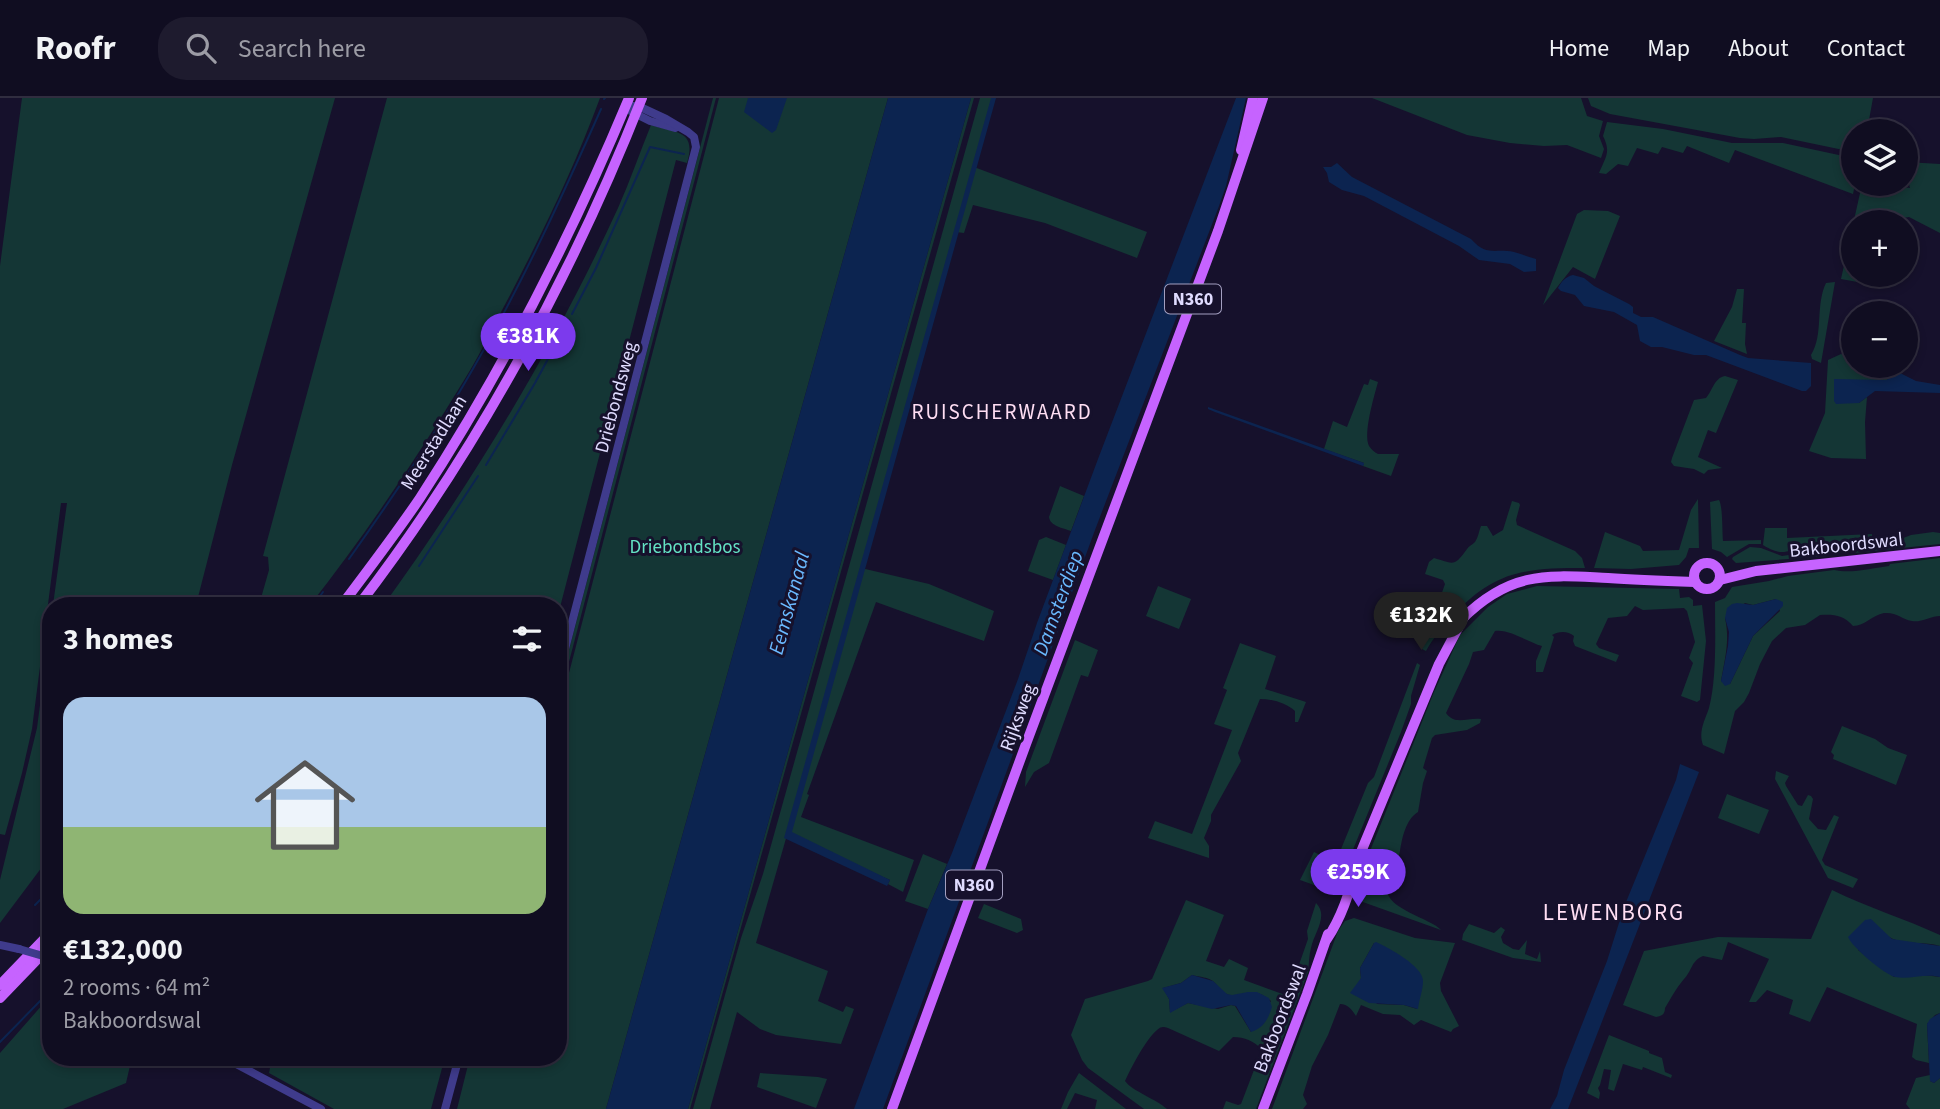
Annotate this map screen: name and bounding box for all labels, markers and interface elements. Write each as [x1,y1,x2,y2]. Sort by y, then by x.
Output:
search box [158,17,648,80]
text: Roofr [35,25,116,72]
icon: search [182,29,220,67]
text: Search here [238,30,366,67]
text: Home [1549,31,1609,66]
text: Map [1647,31,1690,66]
text: About [1728,31,1789,66]
text: Contact [1827,31,1905,66]
map controls [1841,119,1918,378]
button: layers [1841,119,1918,196]
button: + [1841,210,1918,287]
road number: N360 [1165,284,1221,314]
button: − [1841,301,1918,378]
pin: €381K [479,314,577,373]
text: €381K [497,319,559,352]
street label: Driebondsweg [589,338,644,456]
street label: Meerstadlaan [394,390,474,495]
district label: RUISCHERWAARD [911,397,1093,427]
street label: Bakboordswal [1788,526,1904,565]
park label: Driebondsbos [630,534,740,561]
water label: Damsterdiep [1025,546,1091,660]
water label: Eemskanaal [761,547,817,658]
pin: €132K [1372,592,1470,652]
text: €132K [1390,598,1452,631]
text: 3 homes [63,618,173,661]
icon: filters [508,620,546,658]
street label: Rijksweg [994,680,1043,755]
icon: home [242,742,368,868]
pin: €259K [1309,850,1407,909]
text: €259K [1327,855,1389,888]
road number: N360 [946,870,1002,900]
district label: LEWENBORG [1543,896,1685,929]
text: €132,000 [63,928,183,971]
street label: Bakboordswal [1247,960,1313,1077]
text: 2 rooms · 64 m² [63,971,210,1004]
text: Bakboordswal [63,1004,201,1037]

